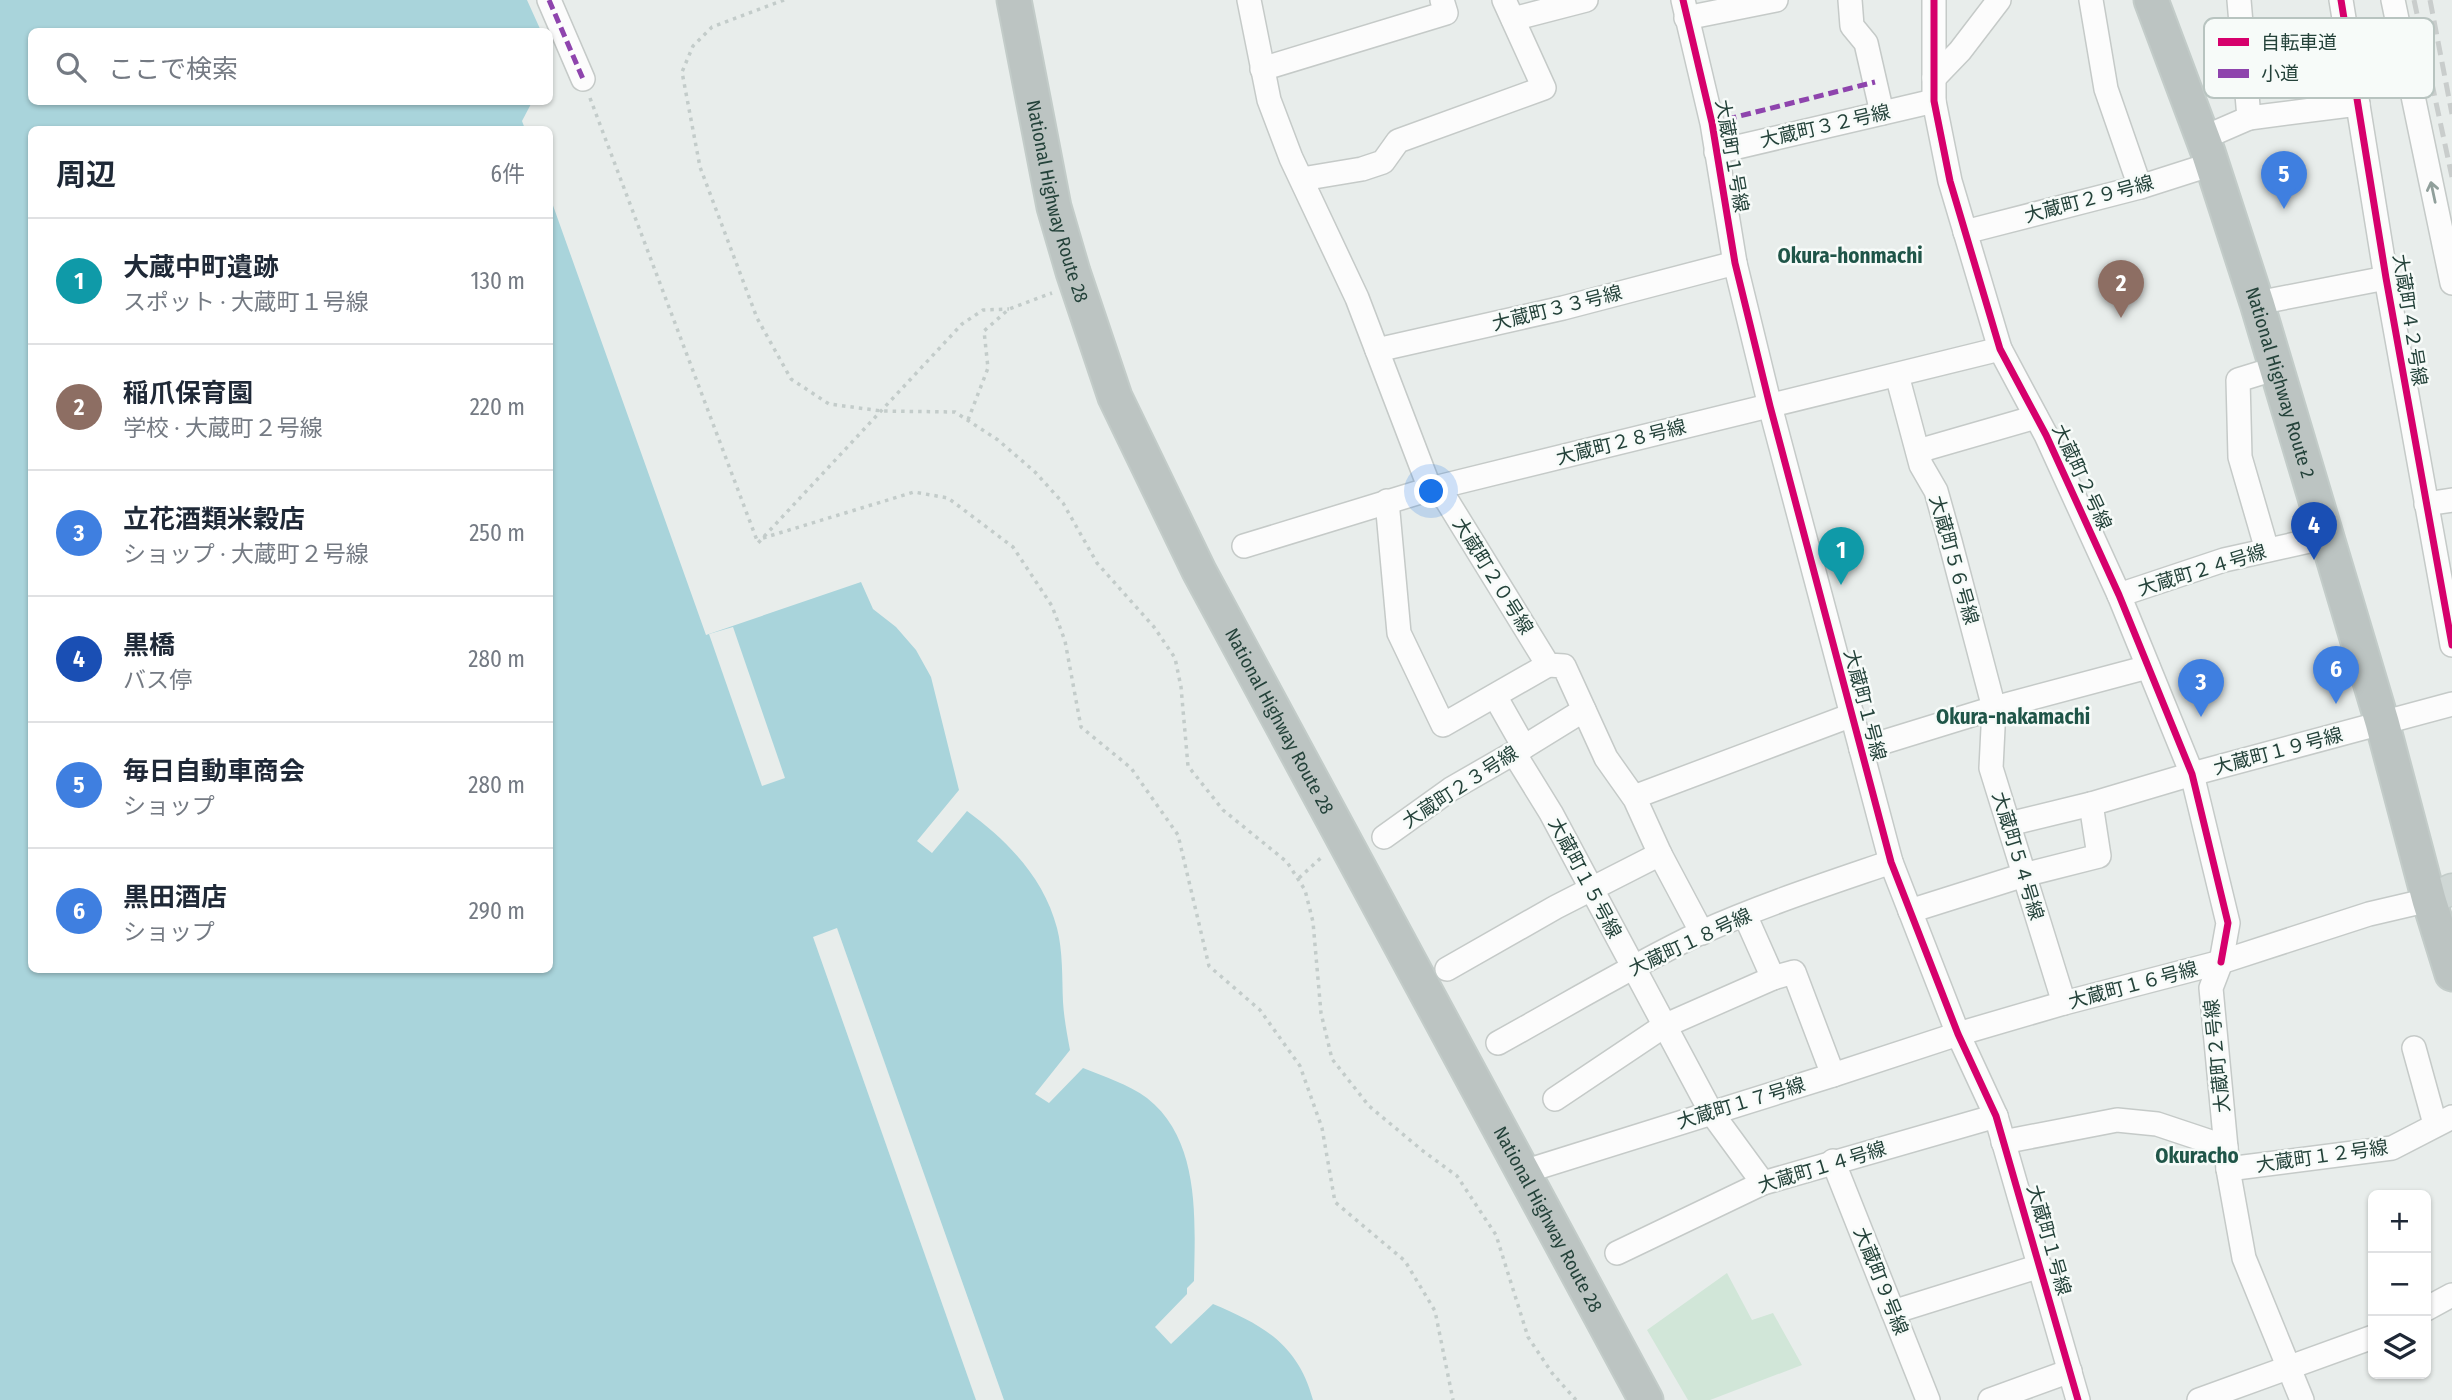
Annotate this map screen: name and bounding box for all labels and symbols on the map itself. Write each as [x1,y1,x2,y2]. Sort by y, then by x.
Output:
legend [2204,18,2434,98]
text: 自転車道 [2261,31,2337,54]
text: 小道 [2261,62,2299,85]
street label: National Highway Route 28 [1022,98,1094,305]
street label: 大蔵町１号線 [1711,98,1753,214]
street label: 大蔵町３２号線 [1758,100,1892,152]
pin: 5 [2261,151,2307,209]
street label: 大蔵町２９号線 [2022,171,2156,227]
one-way arrow [2426,181,2439,204]
district label: Okura-honmachi [1777,243,1923,269]
street label: 大蔵町４２号線 [2388,253,2432,387]
pin: 2 [2098,260,2144,318]
street label: 大蔵町３３号線 [1490,281,1624,335]
street label: National Highway Route 2 [2241,284,2320,481]
street label: 大蔵町２８号線 [1554,415,1688,469]
street label: 大蔵町２号線 [2047,420,2117,534]
your location [1414,474,1448,508]
street label: 大蔵町５６号線 [1925,493,1983,627]
pin: 4 [2291,502,2337,560]
street label: 大蔵町２０号線 [1448,514,1538,638]
pin: 1 [1818,527,1864,585]
street label: 大蔵町２４号線 [2135,540,2269,600]
street label: National Highway Route 28 [1220,624,1339,818]
pin: 6 [2313,646,2359,704]
street label: 大蔵町１号線 [1839,647,1891,763]
pin: 3 [2178,659,2224,717]
district label: Okura-nakamachi [1936,704,2090,730]
street label: 大蔵町１９号線 [2211,723,2345,779]
street label: 大蔵町２３号線 [1398,741,1522,833]
street label: 大蔵町５４号線 [1988,789,2048,923]
street label: 大蔵町１５号線 [1544,814,1626,942]
street label: 大蔵町１８号線 [1625,903,1755,981]
street label: 大蔵町１６号線 [2066,957,2200,1013]
street label: 大蔵町２号線 [2200,998,2234,1114]
street label: 大蔵町１７号線 [1674,1073,1808,1133]
street label: National Highway Route 28 [1489,1122,1608,1316]
street label: 大蔵町１２号線 [2255,1135,2389,1177]
street label: 大蔵町１４号線 [1755,1137,1889,1197]
district label: Okuracho [2155,1143,2239,1169]
street label: 大蔵町１号線 [2022,1182,2076,1298]
street label: 大蔵町９号線 [1849,1224,1913,1338]

